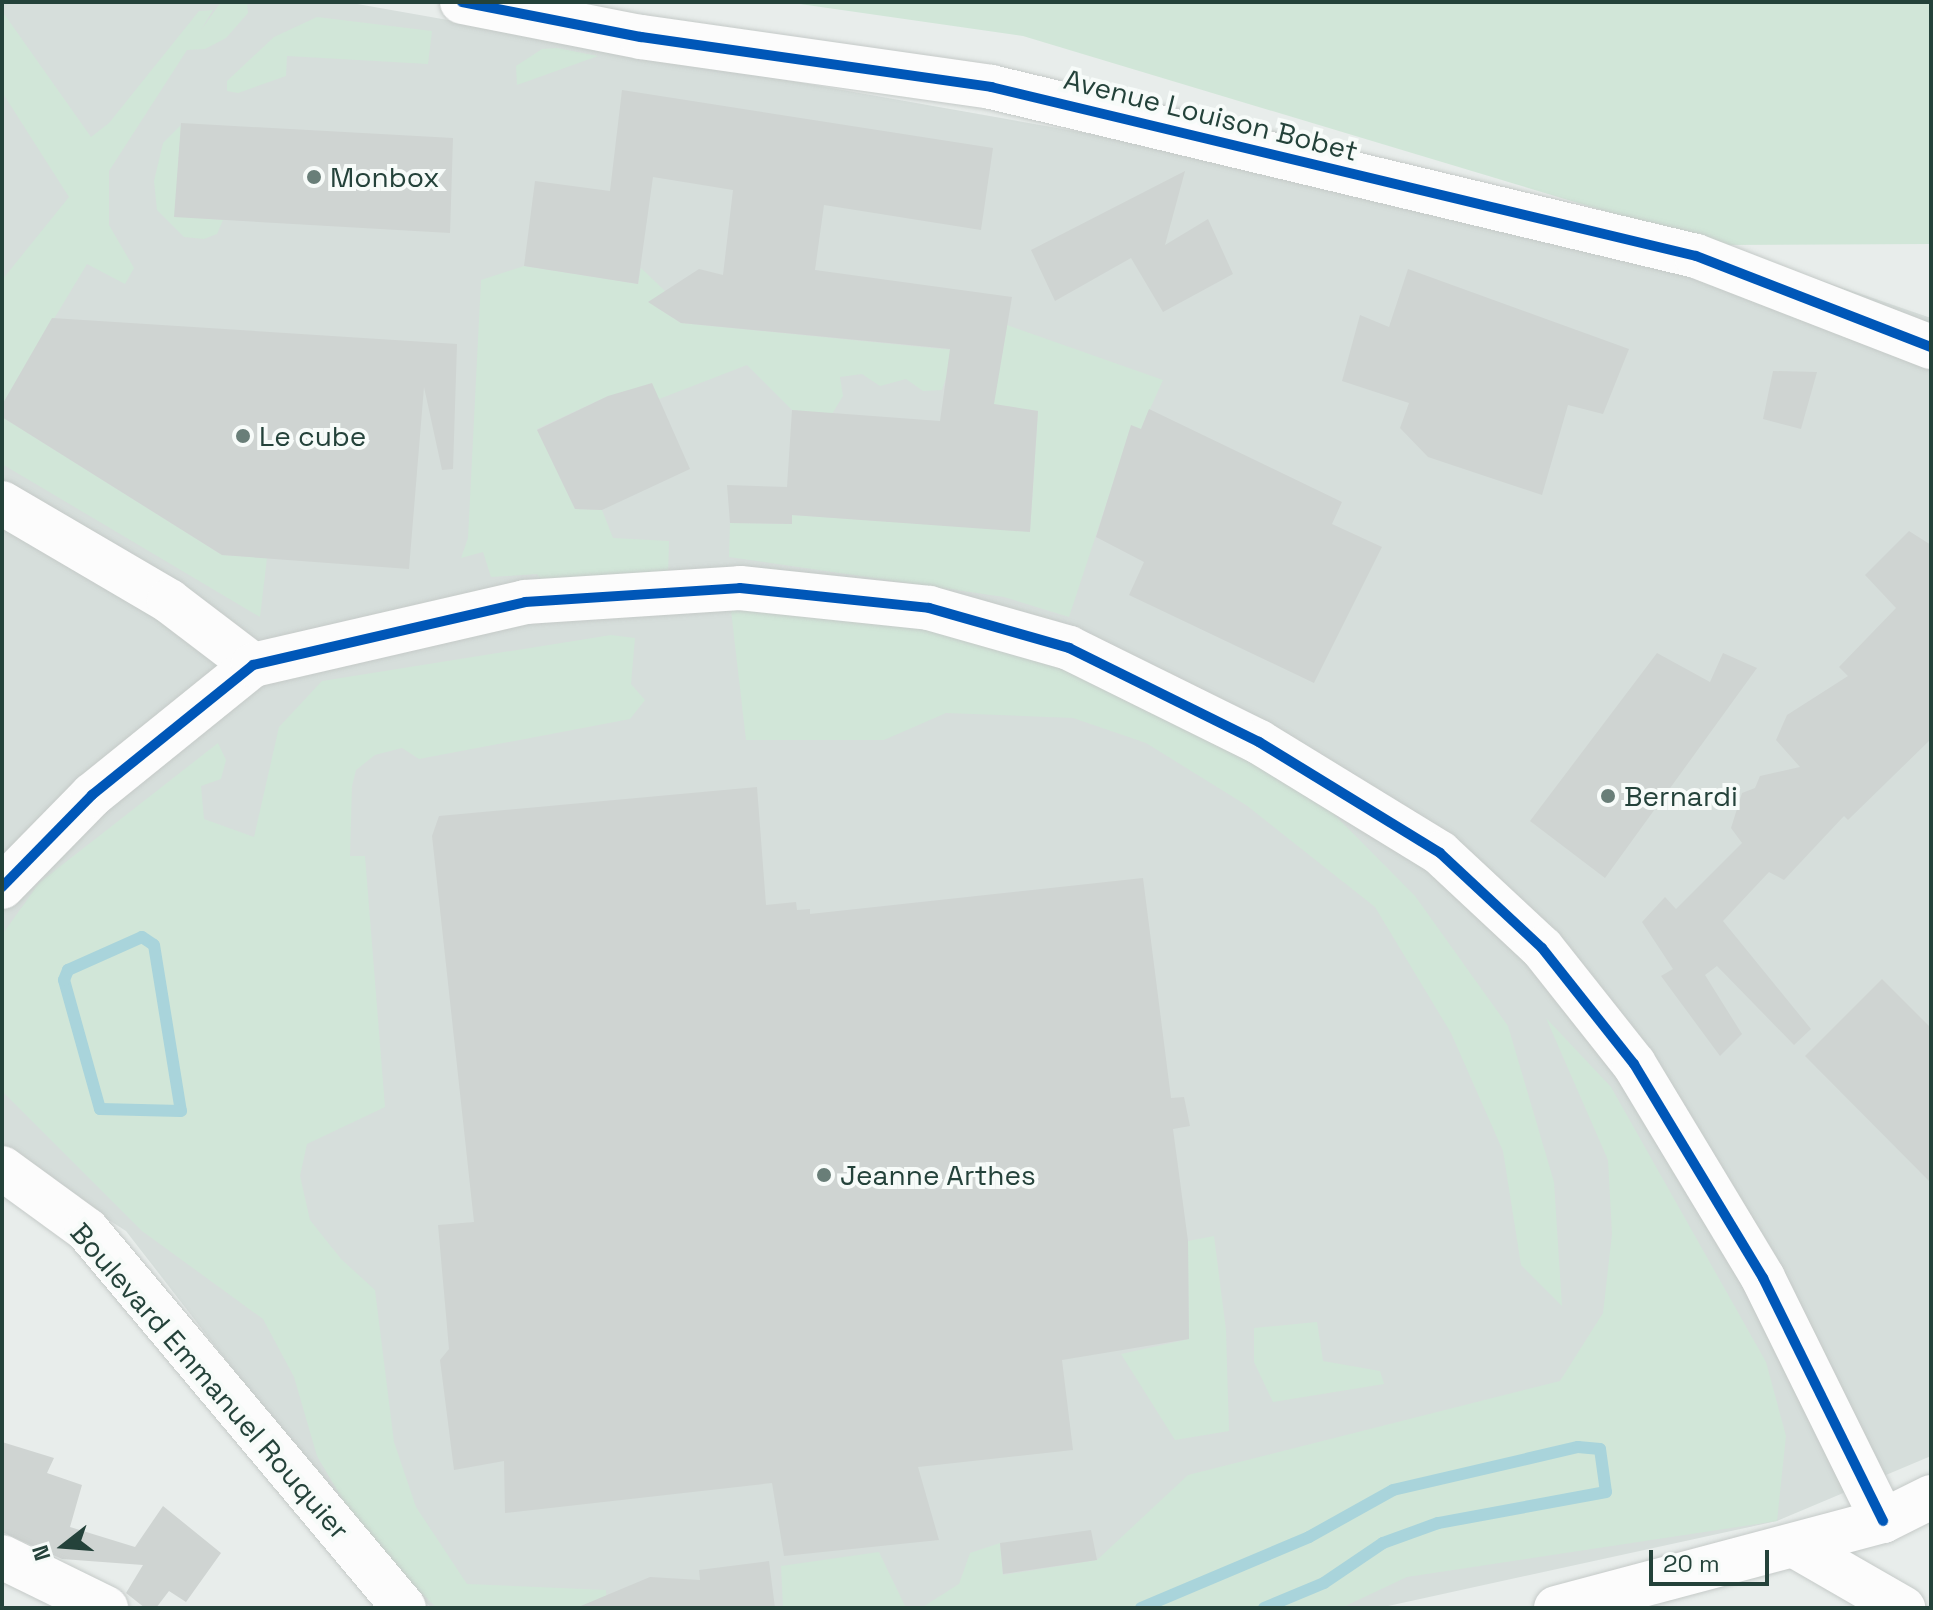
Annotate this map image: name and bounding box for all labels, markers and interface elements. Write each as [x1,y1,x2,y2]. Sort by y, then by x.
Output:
street label: Avenue Louison Bobet [1061,62,1361,168]
place label: Monbox [330,160,440,194]
marker: Monbox [305,168,323,186]
place label: Le cube [259,419,366,453]
marker: Le cube [234,427,252,445]
place label: Bernardi [1624,779,1738,813]
marker: Bernardi [1599,787,1617,805]
place label: Jeanne Arthes [840,1158,1036,1192]
marker: Jeanne Arthes [815,1166,833,1184]
street label: Boulevard Emmanuel Rouquier [64,1216,356,1546]
north arrow [24,1506,104,1586]
scale bar [1653,1534,1773,1584]
text: N [26,1542,57,1564]
text: 20 m [1663,1548,1720,1579]

